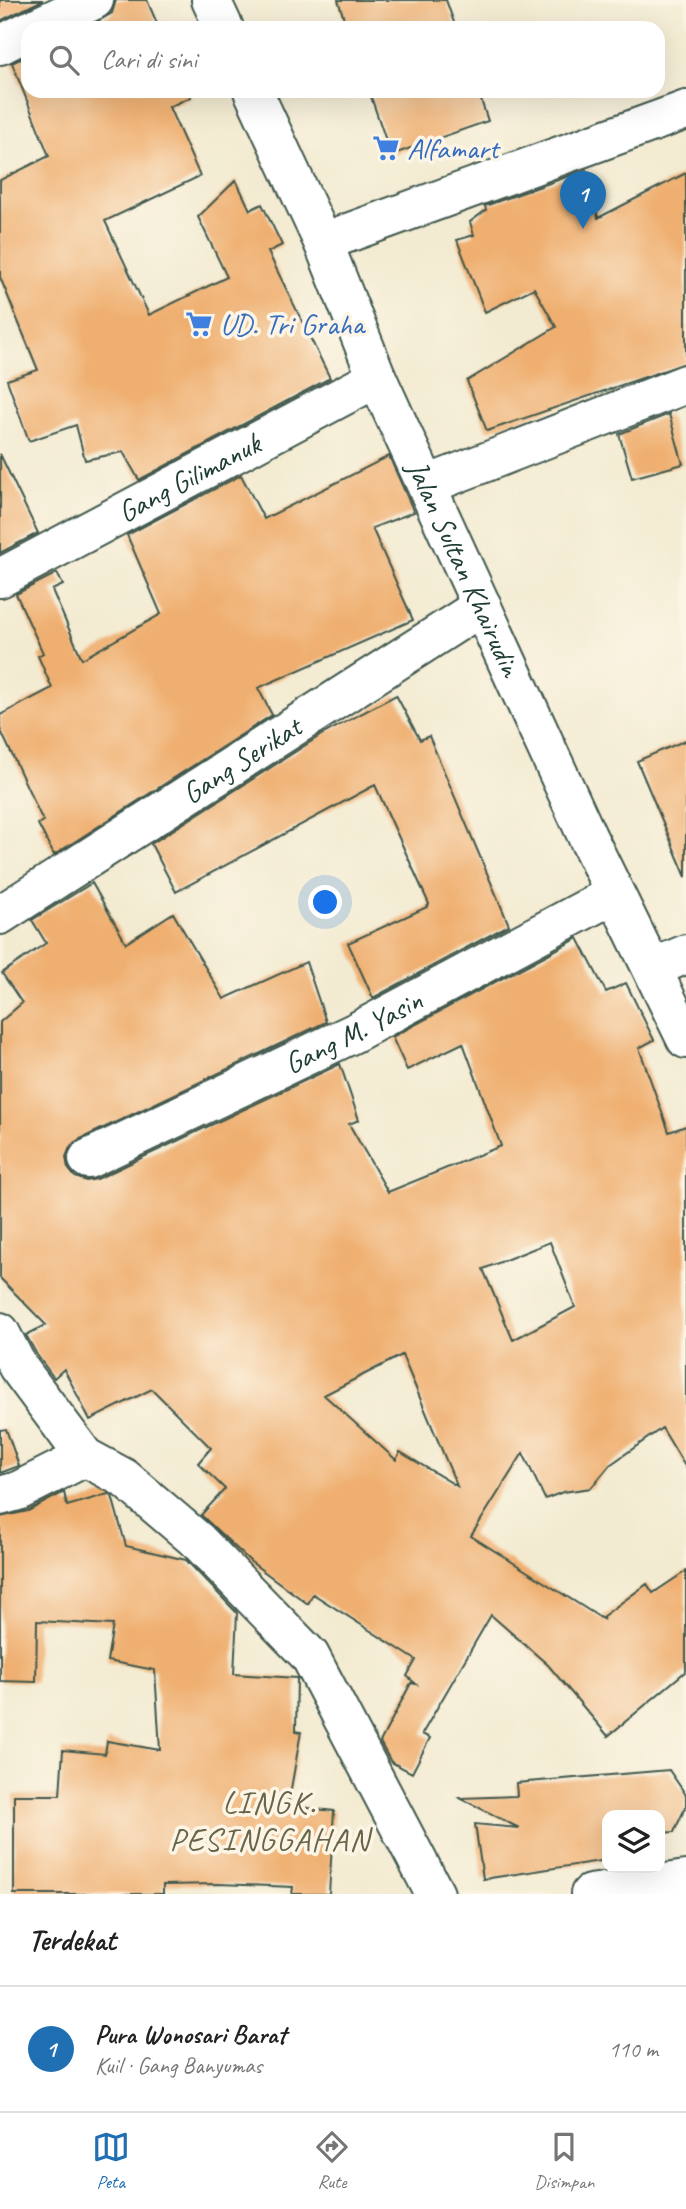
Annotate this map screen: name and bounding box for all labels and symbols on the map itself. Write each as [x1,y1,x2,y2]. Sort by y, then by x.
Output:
place label: Alfamart [407,129,502,167]
supermarket icon: Alfamart [371,133,401,163]
pin: 1 [560,171,606,229]
place label: UD. Tri Graha [220,305,367,343]
supermarket icon: UD. Tri Graha [184,309,214,339]
street label: Gang Gilimanuk [111,423,269,531]
street label: Jalan Sultan Khairudin [397,452,531,684]
street label: Gang Serikat [175,706,311,812]
your location [308,885,342,919]
street label: Gang M. Yasin [278,981,429,1082]
district label: LINGK. PESINGGAHAN [170,1782,373,1860]

